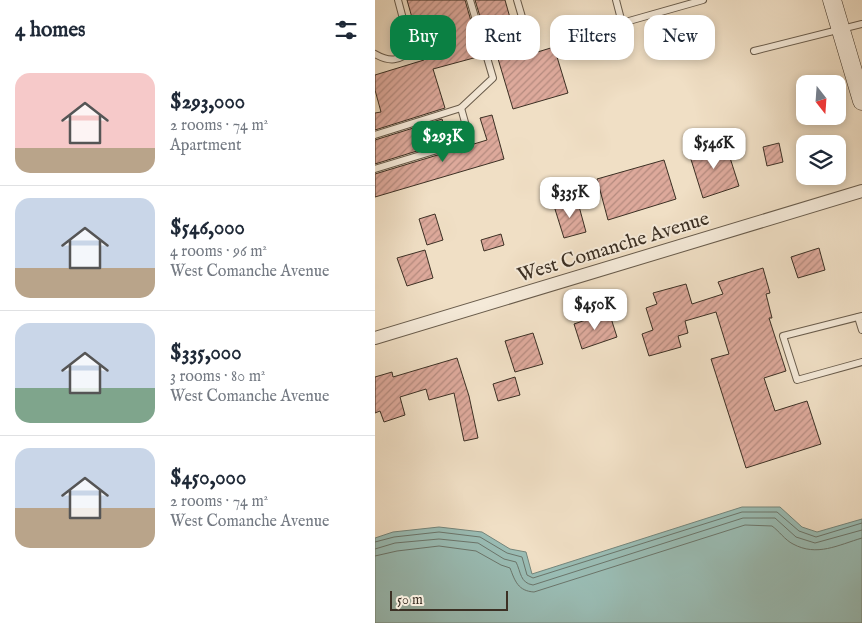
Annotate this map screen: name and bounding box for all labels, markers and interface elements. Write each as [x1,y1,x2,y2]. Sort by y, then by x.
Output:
chip: Buy [390,15,456,60]
chip: Rent [466,15,540,60]
chip: Filters [550,15,634,60]
chip: New [644,15,715,60]
icon: filters [332,16,360,44]
text: 4 homes [15,17,85,44]
north arrow [796,75,846,125]
map controls [796,75,846,185]
text: $293,000 [170,89,245,116]
icon: home [55,93,115,153]
text: 2 rooms · 74 m² [170,116,268,136]
pin: $293K [408,120,478,163]
text: $293K [423,127,463,147]
pin: $546K [679,128,749,170]
text: $546K [694,134,734,154]
button: layers [796,135,846,185]
text: Apartment [170,136,241,156]
pin: $335K [535,176,605,219]
text: $335K [551,183,589,203]
street label: West Comanche Avenue [515,206,712,289]
text: $546,000 [170,215,245,242]
icon: home [55,218,115,278]
text: 4 rooms · 96 m² [170,242,267,262]
text: West Comanche Avenue [170,262,329,282]
pin: $450K [560,288,630,331]
text: $450K [574,295,616,315]
text: $335,000 [170,340,241,367]
icon: home [55,343,115,403]
text: 3 rooms · 80 m² [170,367,266,387]
text: West Comanche Avenue [170,387,329,407]
text: $450,000 [170,465,246,492]
icon: home [55,468,115,528]
text: 2 rooms · 74 m² [170,492,268,512]
text: West Comanche Avenue [170,512,329,532]
scale bar [390,588,507,611]
text: 50 m [397,591,423,609]

